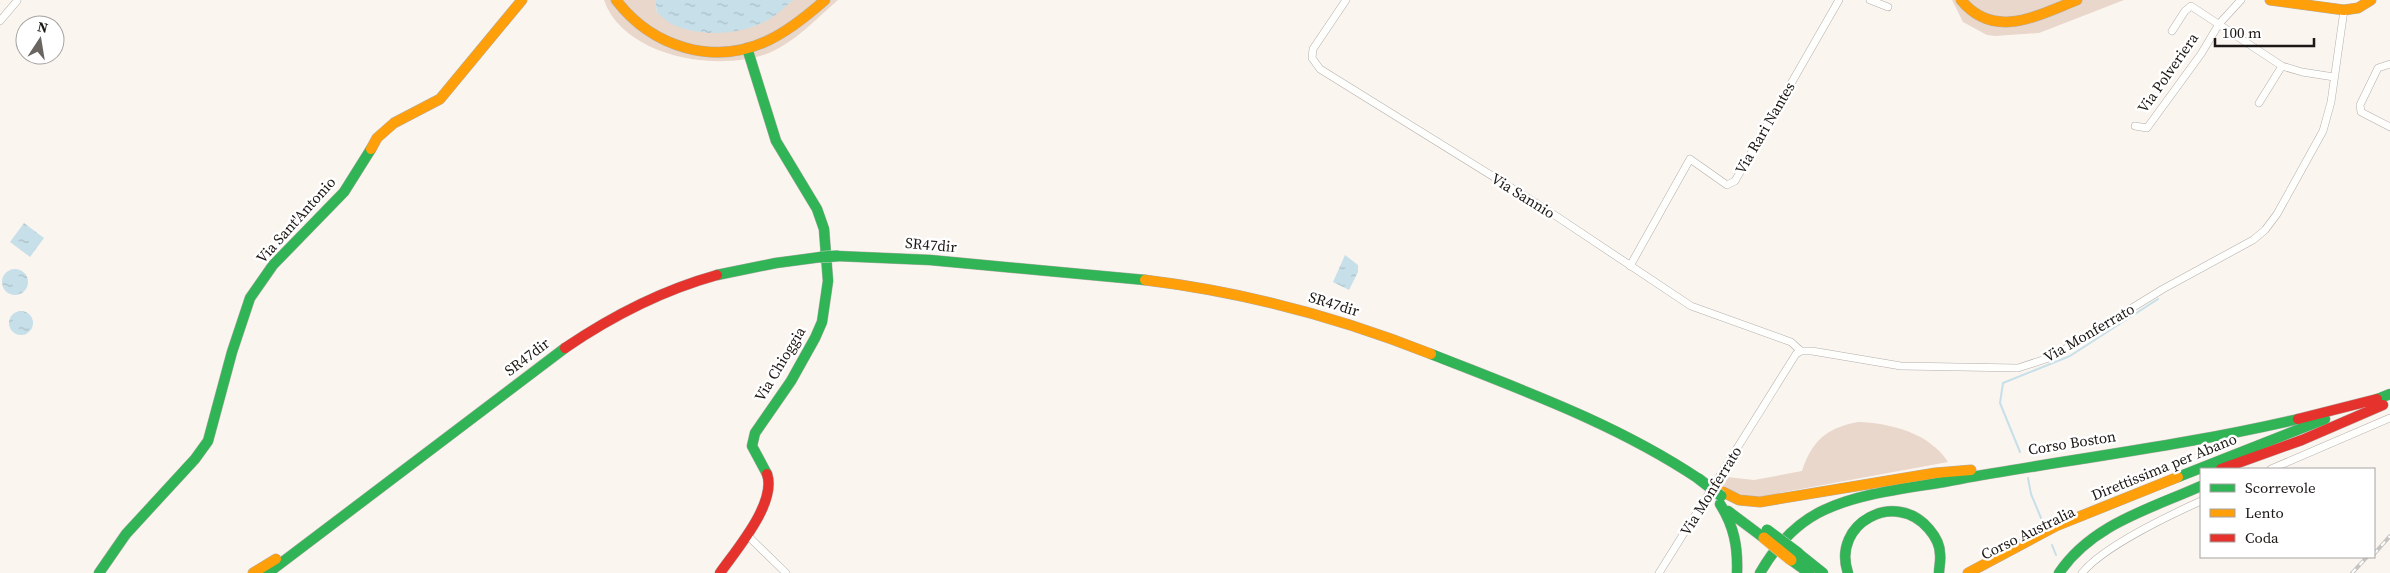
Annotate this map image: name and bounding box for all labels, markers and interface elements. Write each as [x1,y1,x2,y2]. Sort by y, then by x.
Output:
north arrow [15,15,65,65]
scale bar [2215,15,2314,47]
text: N [36,16,50,38]
text: 100 m [2222,22,2262,43]
street label: Via Polveriera [2132,28,2203,117]
street label: Via Rari Nantes [1730,78,1800,178]
street label: Via Sannio [1487,168,1559,223]
street label: Via Sant'Antonio [251,172,340,268]
street label: SR47dir [904,232,958,257]
street label: SR47dir [1306,286,1363,321]
street label: Via Monferrato [2039,298,2138,367]
street label: Via Chioggia [749,322,810,405]
street label: SR47dir [500,332,554,381]
street label: Corso Boston [2027,425,2117,460]
street label: Direttissima per Abano [2088,428,2240,505]
street label: Via Monferrato [1675,442,1746,539]
legend [2200,468,2375,558]
text: Scorrevole [2245,477,2316,498]
street label: Corso Australia [1977,501,2079,564]
text: Lento [2245,502,2284,523]
text: Coda [2245,527,2279,548]

